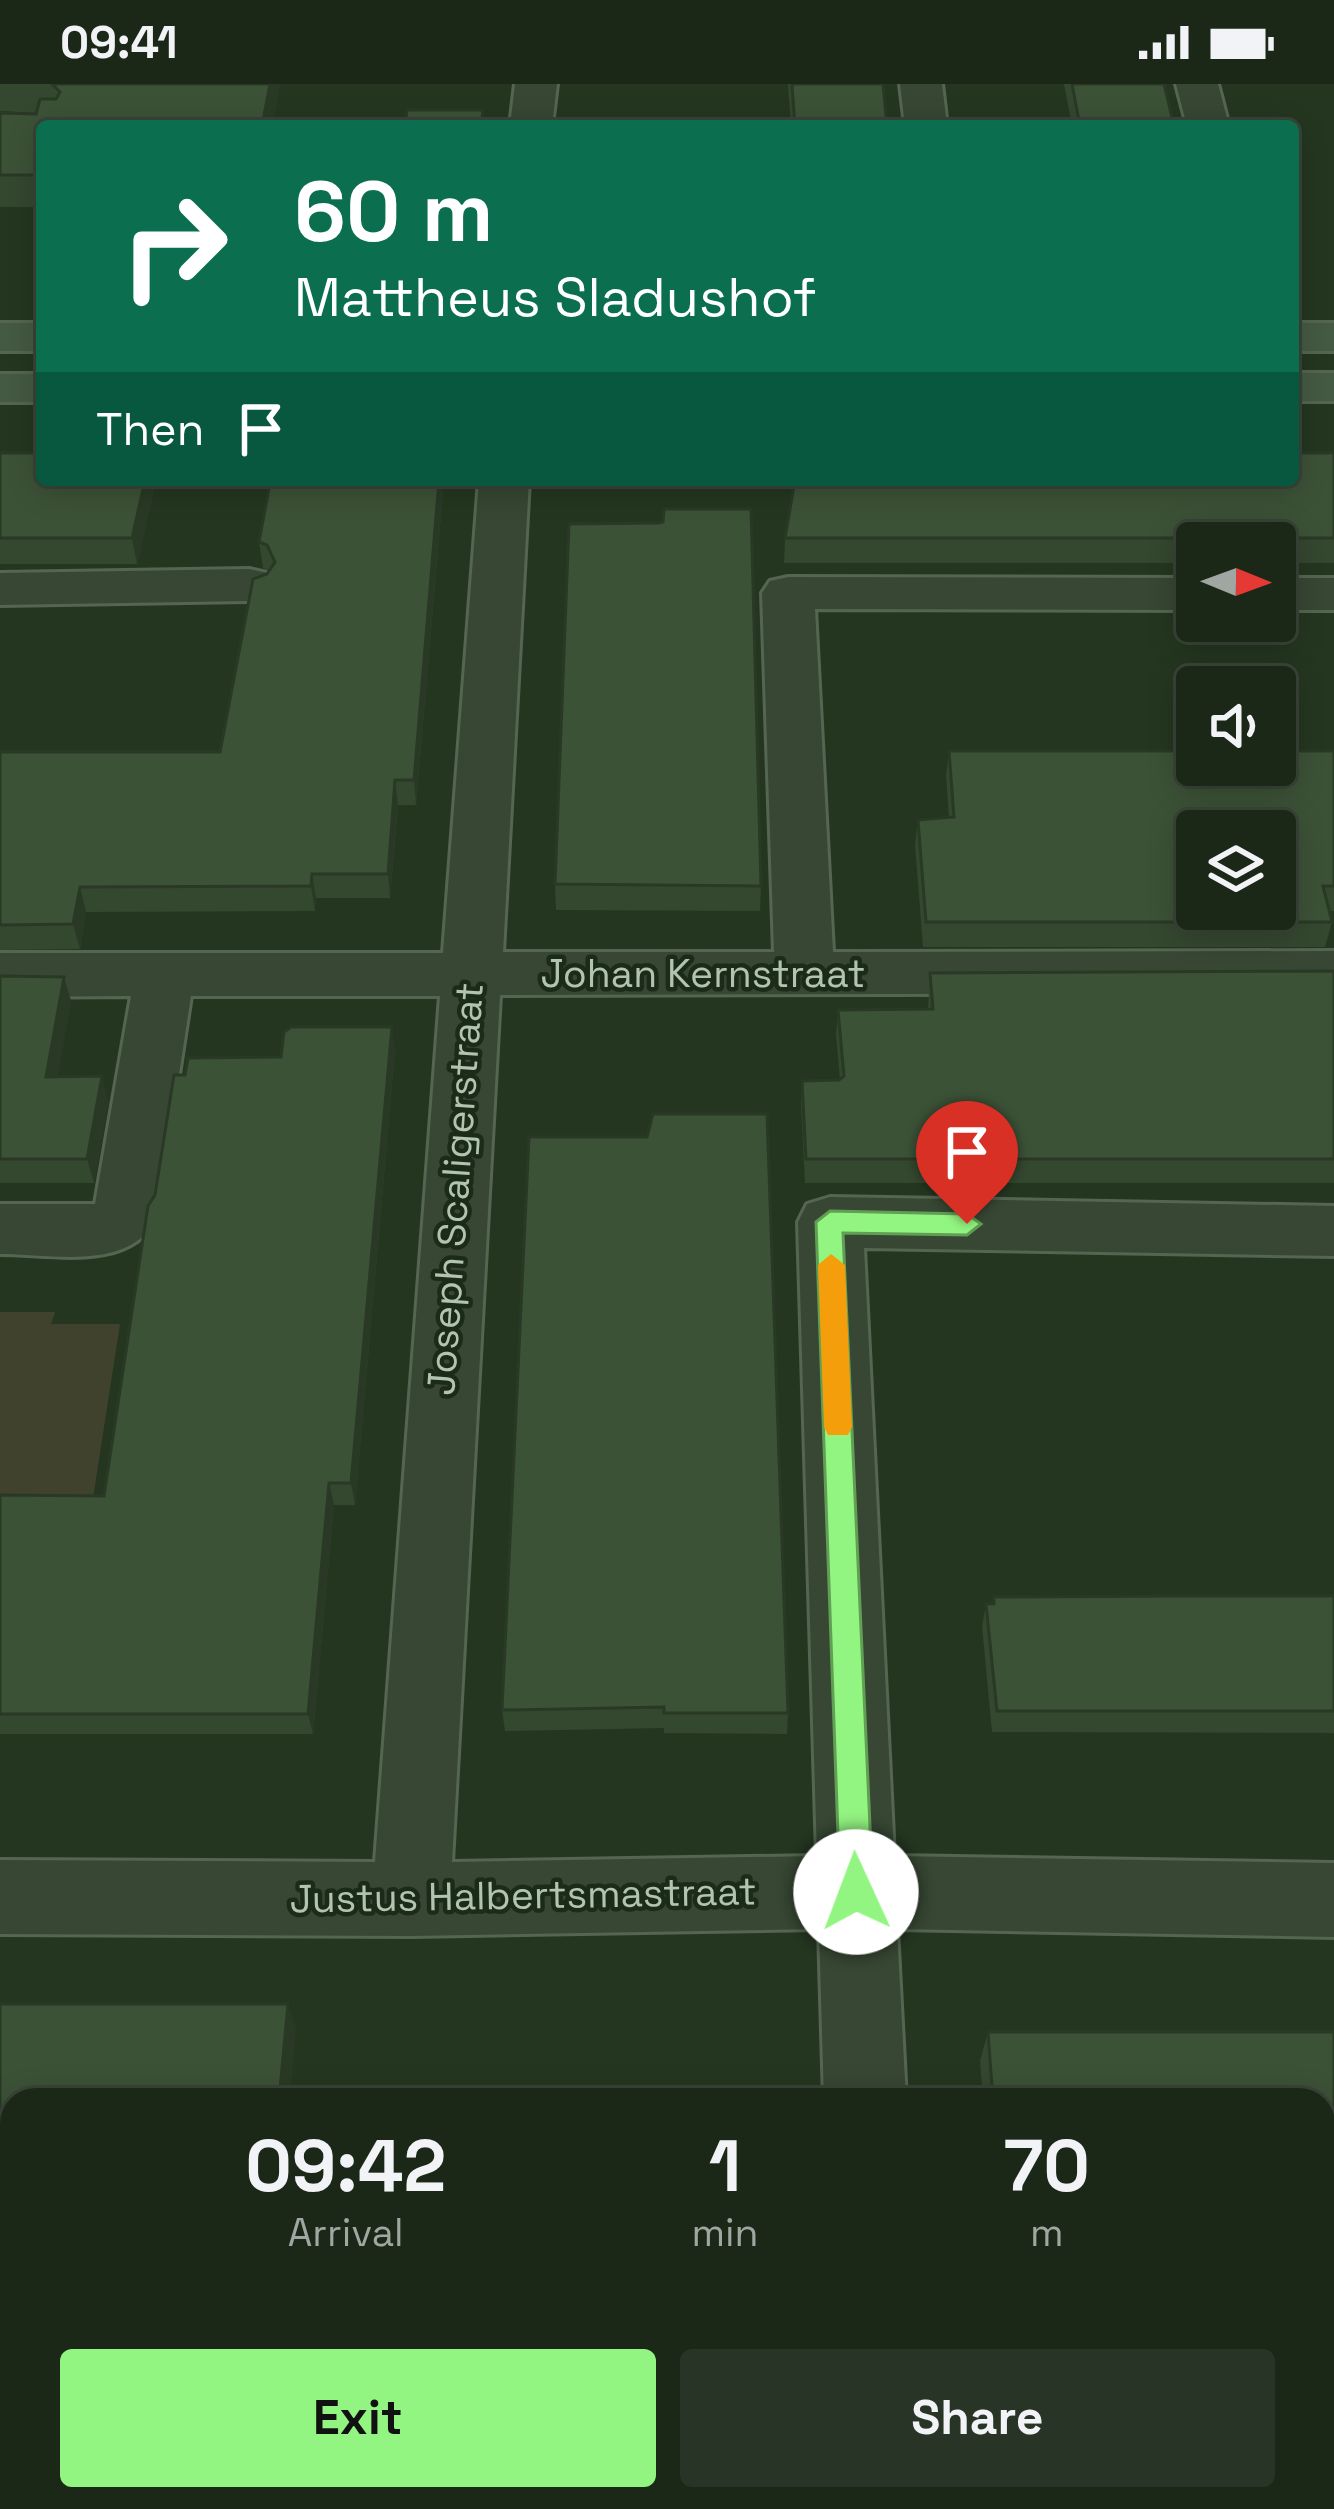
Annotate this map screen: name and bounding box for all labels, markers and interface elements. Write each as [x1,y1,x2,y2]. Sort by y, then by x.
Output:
text: 09:41 [60,14,178,71]
text: 60 m [294,158,493,266]
icon: right [96,168,252,324]
text: Mattheus Sladushof [294,263,817,332]
icon: arrive [228,396,294,462]
text: Then [96,401,204,458]
north arrow [1176,522,1296,642]
map controls [1176,522,1296,930]
button: sound [1176,666,1296,786]
button: layers [1176,810,1296,930]
street label: Johan Kernstraat [541,949,865,998]
street label: Joseph Scaligerstraat [416,981,494,1397]
pin [916,1101,1018,1224]
icon: arrive [934,1119,1000,1185]
position arrow [793,1829,919,1955]
street label: Justus Halbertsmastraat [289,1866,757,1924]
text: 09:42 [245,2120,446,2212]
text: 1 [709,2120,741,2212]
text: 70 [1004,2120,1090,2212]
text: Arrival [288,2208,404,2257]
text: min [691,2208,758,2257]
text: m [1030,2208,1063,2257]
button: Exit [60,2349,656,2487]
button: Share [680,2349,1275,2487]

